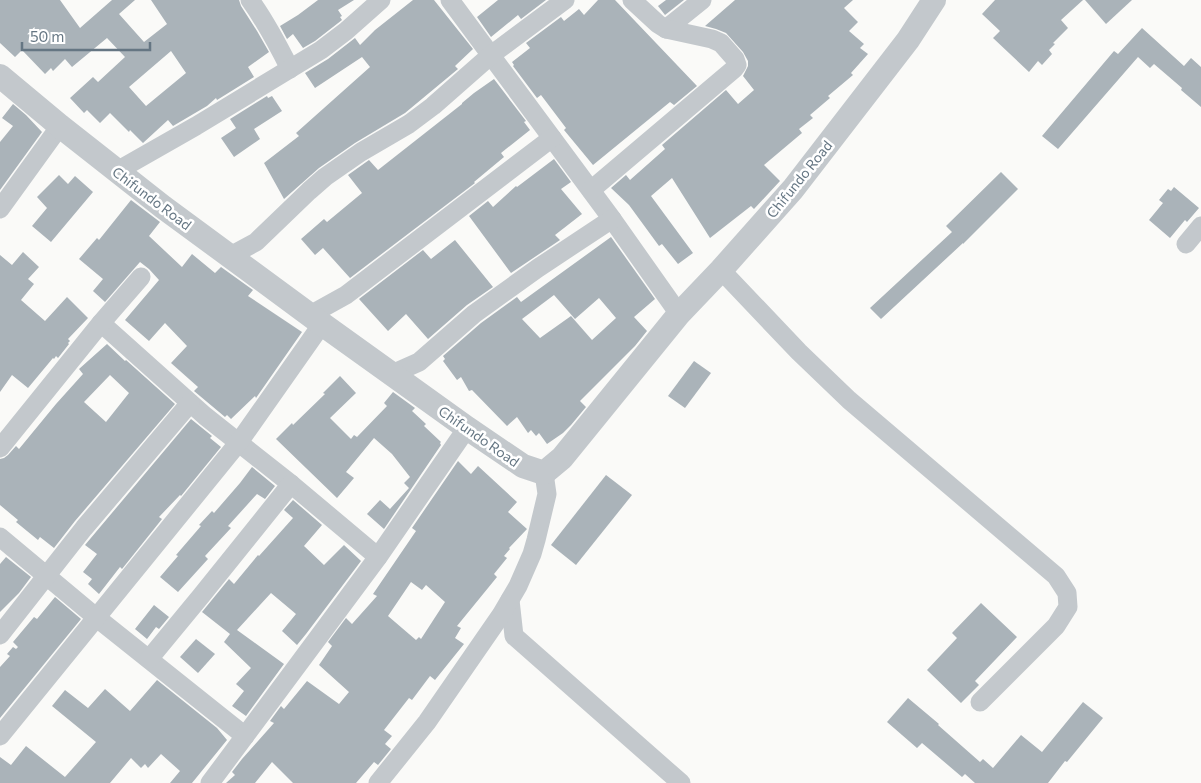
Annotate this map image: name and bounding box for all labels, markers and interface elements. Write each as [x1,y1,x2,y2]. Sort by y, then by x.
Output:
scale bar [22,20,150,52]
text: 50 m [30,27,64,45]
street label: Chifundo Road [763,137,835,221]
street label: Chifundo Road [109,163,195,233]
street label: Chifundo Road [435,402,523,470]

